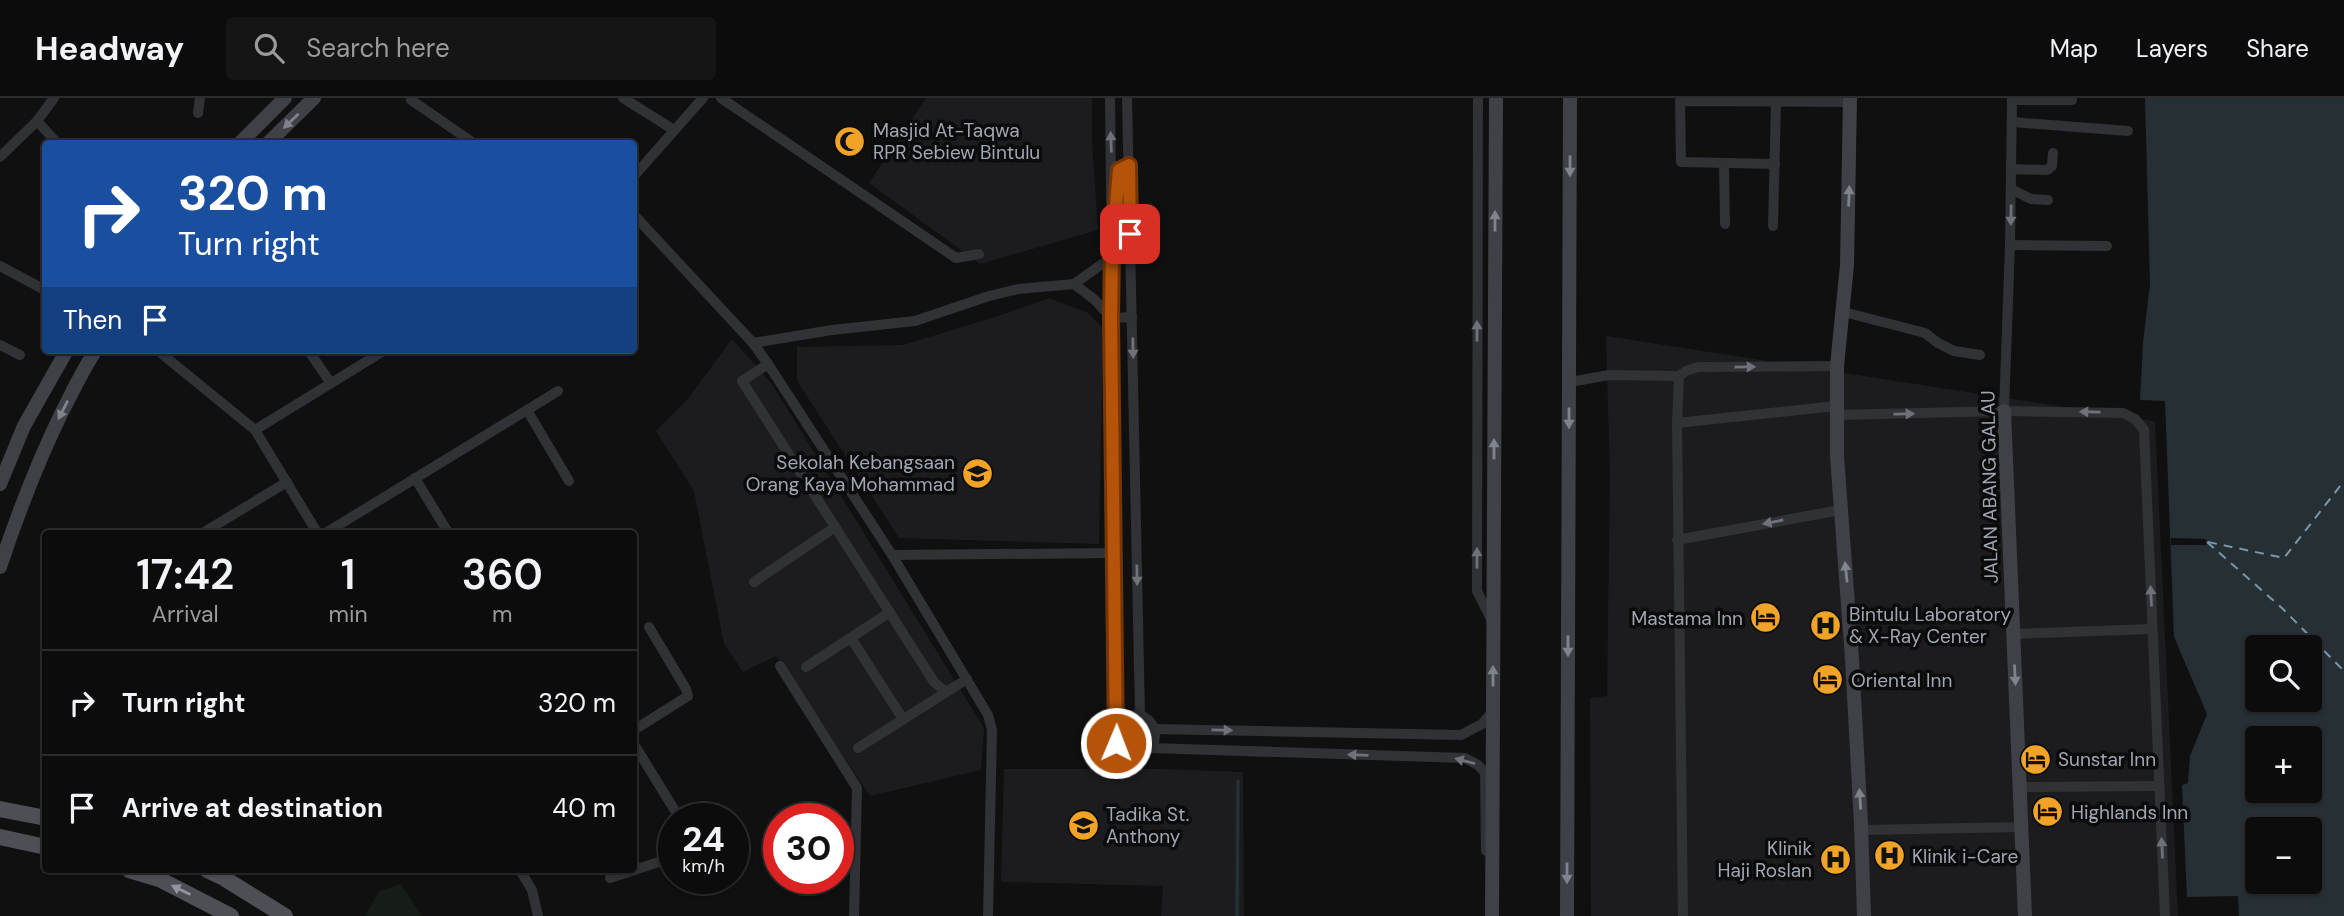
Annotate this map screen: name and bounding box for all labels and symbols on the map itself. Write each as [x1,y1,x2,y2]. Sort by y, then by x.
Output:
one-way arrow [282,112,299,129]
place label: Masjid At-Taqwa RPR Sebiew Bintulu [873,118,1040,165]
mosque icon: Masjid At-Taqwa RPR Sebiew Bintulu [833,124,867,158]
one-way arrow [1105,130,1117,152]
one-way arrow [1564,155,1576,177]
one-way arrow [1844,185,1855,207]
pin [1100,204,1160,264]
one-way arrow [2005,204,2017,226]
one-way arrow [1489,210,1501,232]
one-way arrow [1471,320,1483,342]
one-way arrow [1127,337,1138,359]
one-way arrow [1734,361,1756,373]
street label: JALAN ABANG GALAU [1975,390,2004,584]
one-way arrow [58,400,69,420]
one-way arrow [2078,406,2100,418]
one-way arrow [1564,407,1575,429]
one-way arrow [1893,408,1915,420]
one-way arrow [1488,438,1500,460]
place label: Sekolah Kebangsaan Orang Kaya Mohammad [746,450,955,497]
school or university icon: Sekolah Kebangsaan Orang Kaya Mohammad [961,456,995,490]
one-way arrow [1762,517,1784,528]
one-way arrow [1471,547,1483,569]
one-way arrow [1840,561,1851,583]
one-way arrow [1131,564,1143,586]
one-way arrow [2145,585,2156,607]
hotel icon: Mastama Inn [1749,601,1783,635]
place label: Bintulu Laboratory & X-Ray Center [1849,602,2012,649]
place label: Mastama Inn [1631,606,1743,631]
hospital icon: Bintulu Laboratory & X-Ray Center [1809,608,1843,642]
one-way arrow [1562,635,1574,657]
hotel icon: Oriental Inn [1811,663,1845,697]
one-way arrow [1487,665,1499,687]
one-way arrow [2009,665,2020,687]
place label: Oriental Inn [1851,668,1952,693]
position arrow [1079,706,1153,780]
one-way arrow [1212,724,1234,736]
hotel icon: Sunstar Inn [2018,742,2052,776]
place label: Sunstar Inn [2058,747,2156,772]
one-way arrow [1347,749,1369,761]
one-way arrow [1453,755,1475,766]
one-way arrow [1854,788,1865,810]
hotel icon: Highlands Inn [2031,795,2065,829]
place label: Highlands Inn [2071,800,2188,825]
place label: Tadika St. Anthony [1106,802,1189,849]
speed limit sign: 30 [763,803,854,894]
school or university icon: Tadika St. Anthony [1066,808,1100,842]
place label: Klinik Haji Roslan [1717,836,1812,883]
one-way arrow [2157,837,2168,859]
hospital icon: Klinik i-Care [1872,839,1906,873]
hospital icon: Klinik Haji Roslan [1818,842,1852,876]
place label: Klinik i-Care [1912,844,2018,869]
one-way arrow [1561,862,1573,884]
one-way arrow [171,885,191,896]

